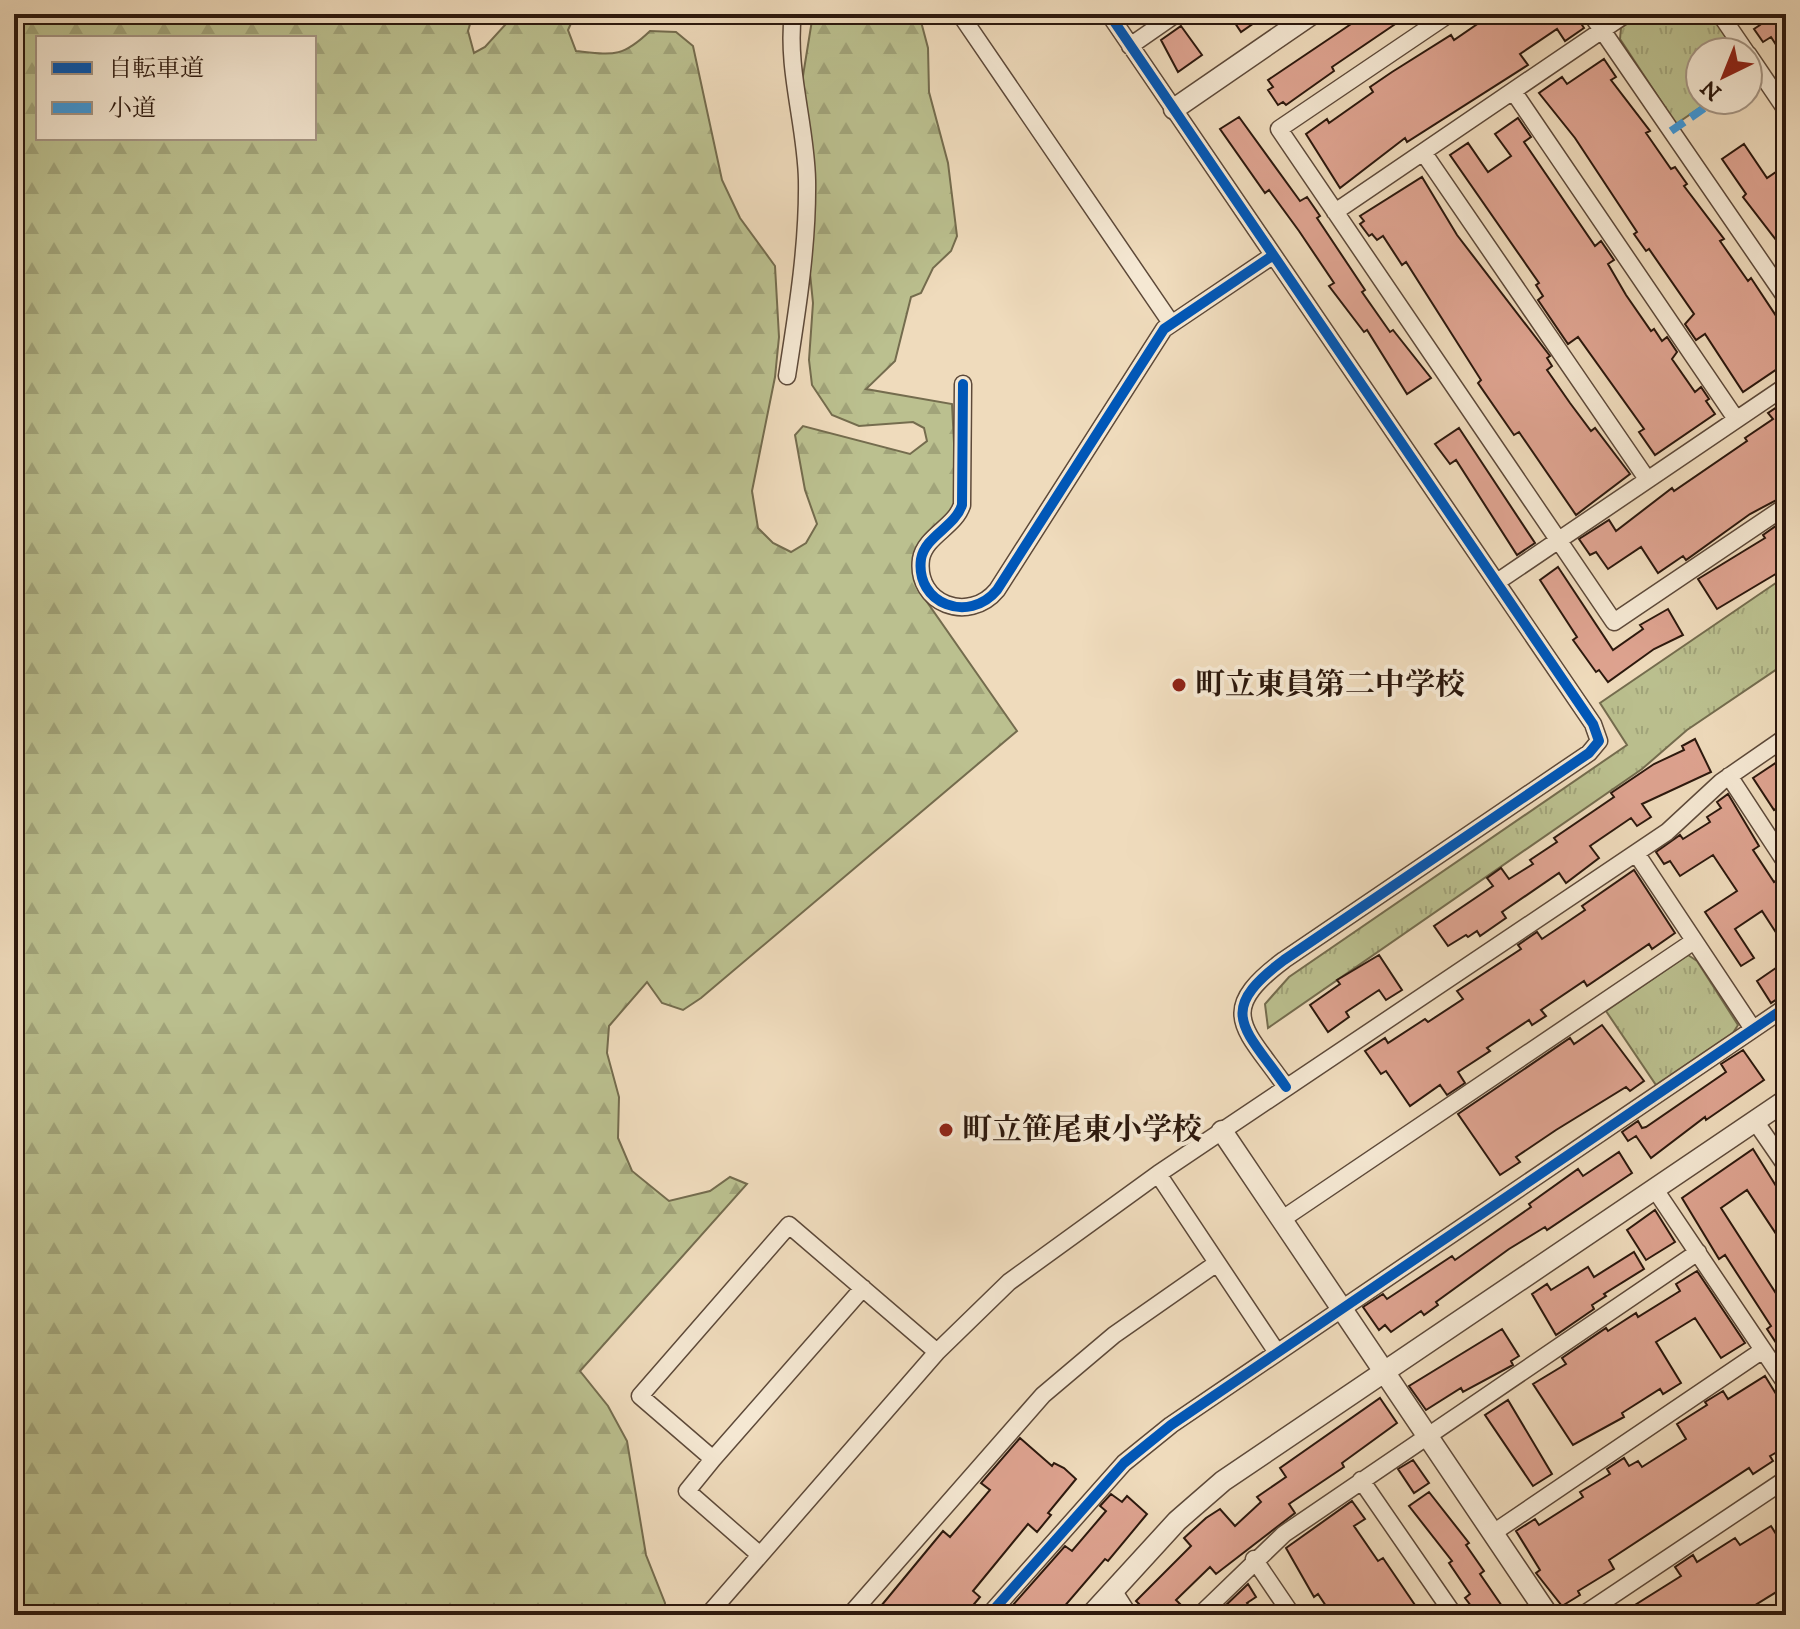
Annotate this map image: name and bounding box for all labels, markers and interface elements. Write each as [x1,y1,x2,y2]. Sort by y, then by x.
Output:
legend [36,36,316,140]
north arrow [1684,36,1764,116]
text: 自転車道 [108,54,204,84]
text: N [1696,73,1727,106]
text: 小道 [108,94,156,124]
place label: 町立東員第二中学校 [1195,667,1465,704]
marker: 町立東員第二中学校 [1170,676,1188,694]
place label: 町立笹尾東小学校 [962,1112,1202,1149]
marker: 町立笹尾東小学校 [937,1121,955,1139]

